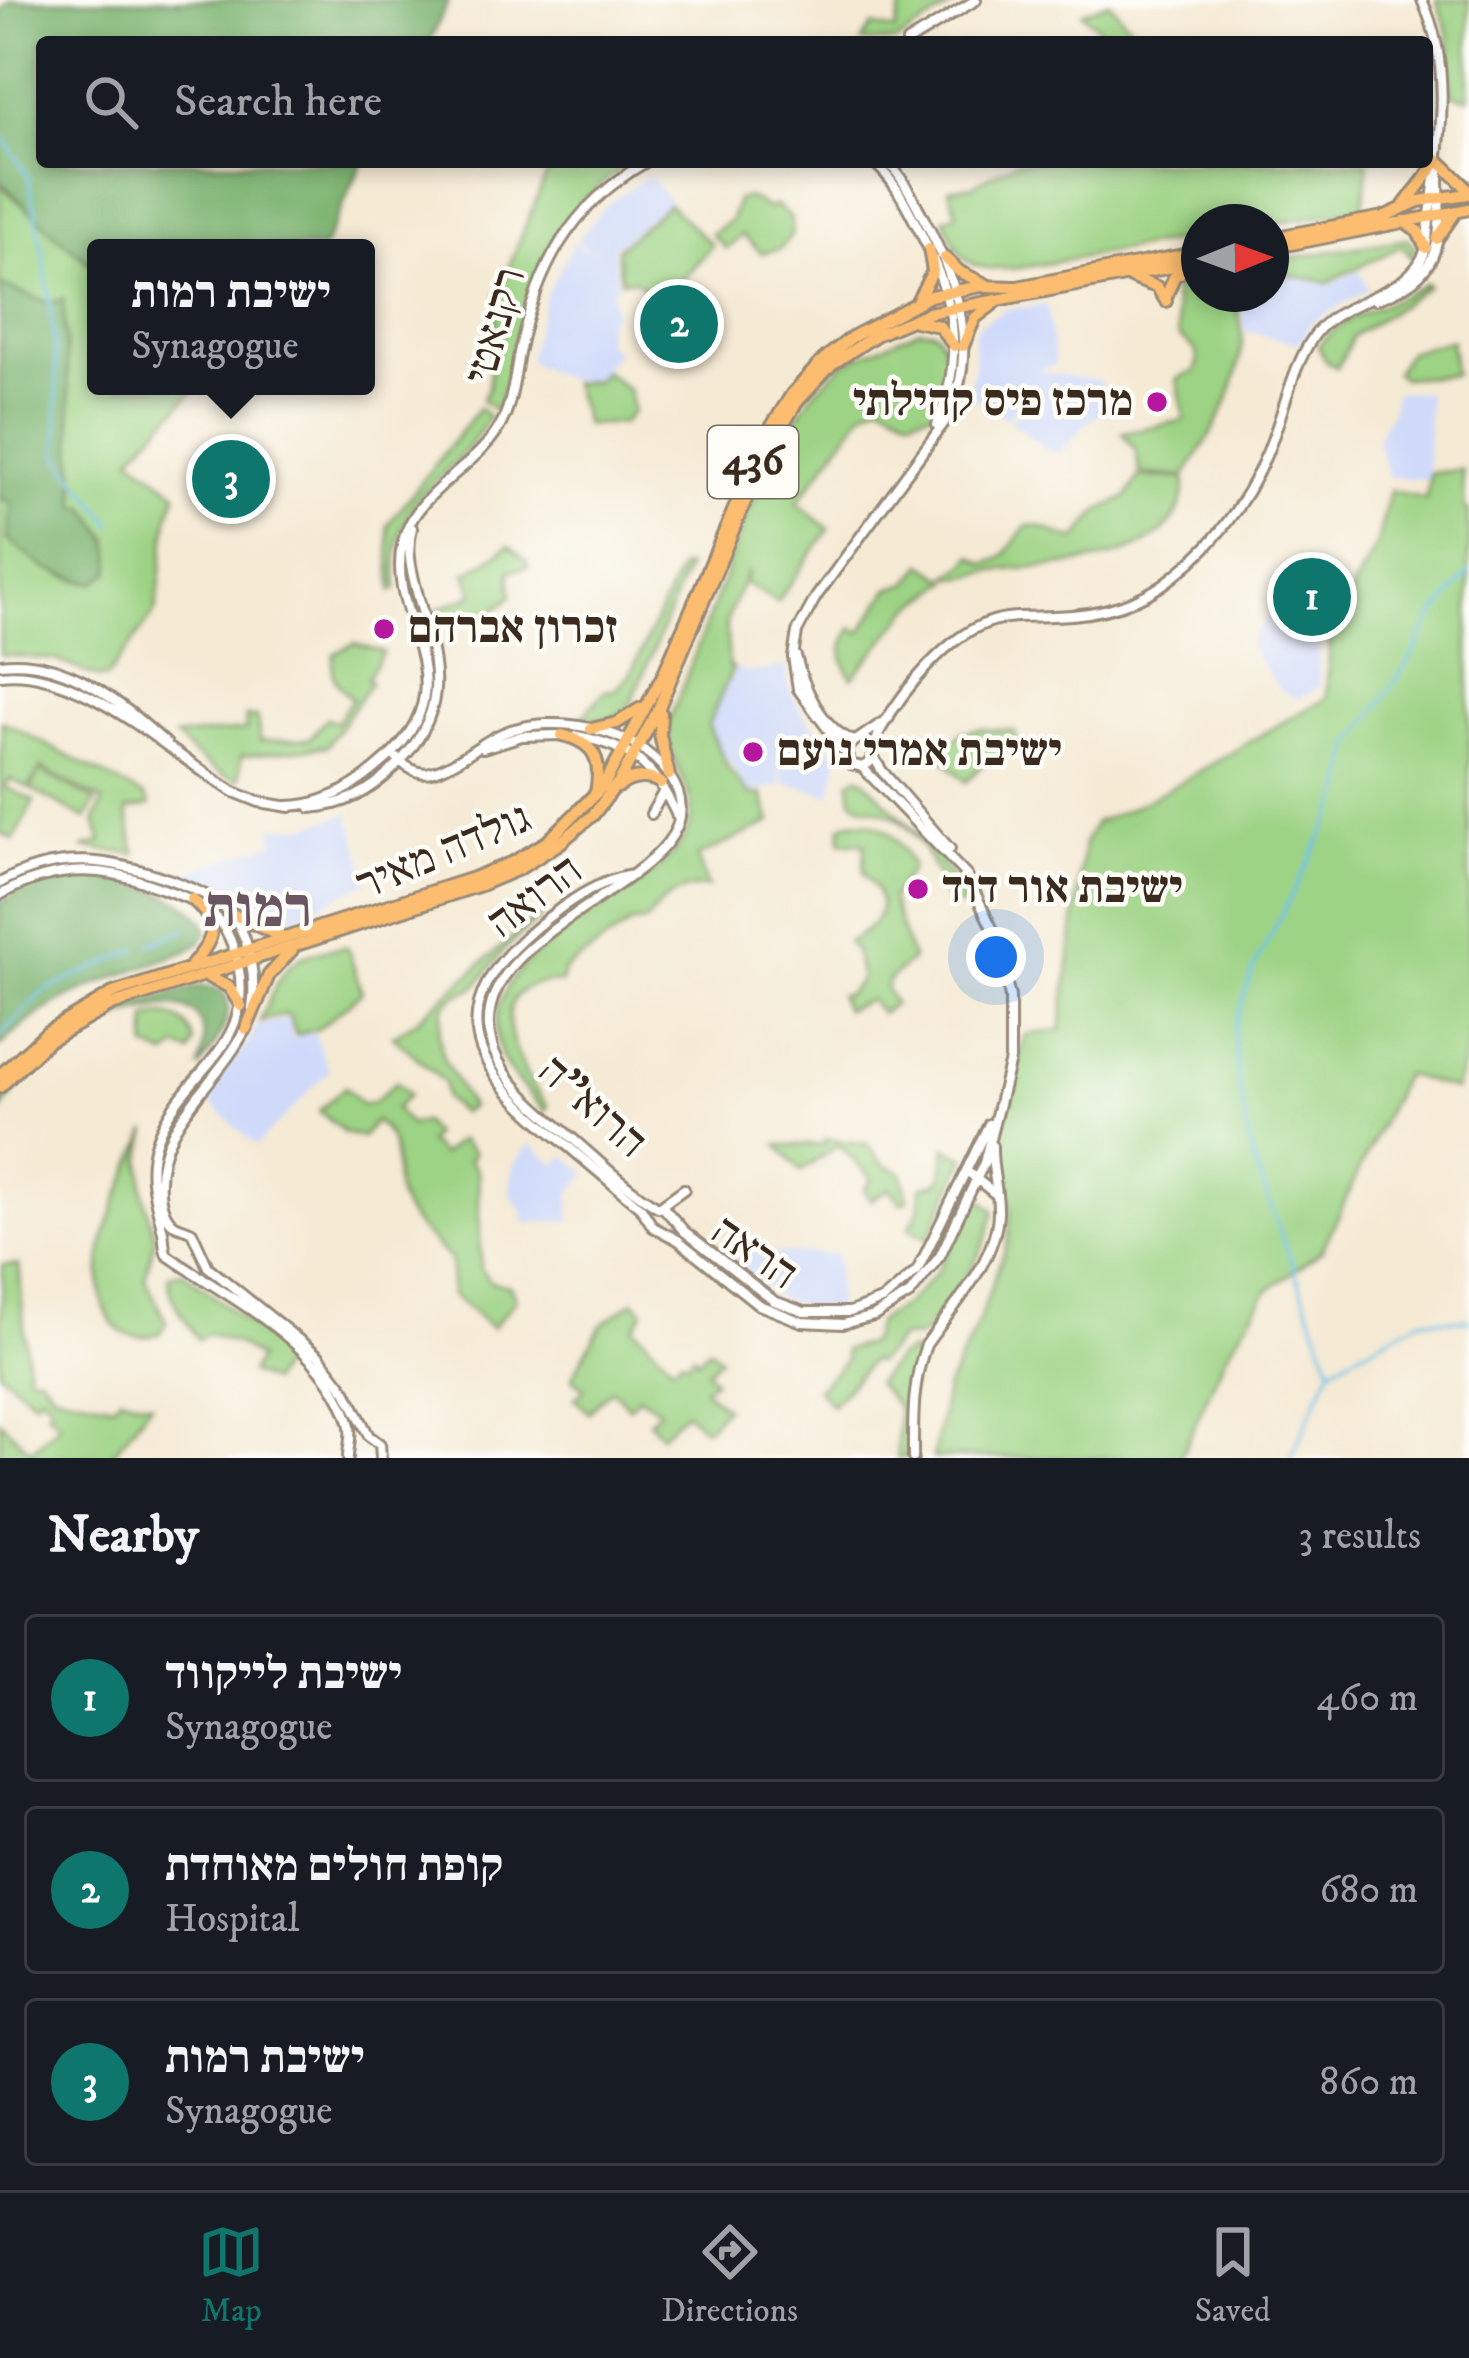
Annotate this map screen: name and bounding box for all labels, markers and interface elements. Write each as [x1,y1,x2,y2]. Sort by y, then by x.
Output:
search box [36,36,1433,168]
icon: search [78,69,144,135]
text: Search here [174,74,382,130]
north arrow [1181,204,1289,312]
popup [87,239,375,395]
street label: רקנאטי [453,261,539,391]
text: ישיבת רמות [131,266,331,322]
pin: 2 [640,279,718,369]
text: Synagogue [131,322,299,371]
place label: מרכז פיס קהילתי [853,374,1133,430]
marker: מרכז פיס קהילתי [1144,389,1170,415]
road number: 436 [708,426,798,498]
pin: 3 [192,434,270,524]
pin: 1 [1273,552,1351,642]
place label: זכרון אברהם [408,601,618,657]
marker: זכרון אברהם [371,616,397,642]
place label: ישיבת אמרי נועם [777,724,1062,780]
marker: ישיבת אמרי נועם [740,739,766,765]
street label: גולדה מאיר [348,790,540,914]
street label: הרואה [476,843,594,951]
place label: ישיבת אור דוד [942,861,1183,917]
district label: רמות [204,874,312,945]
marker: ישיבת אור דוד [905,876,931,902]
your location [966,927,1026,987]
street label: הרוא"ה [526,1043,658,1171]
street label: הראה [700,1203,808,1303]
text: Nearby [48,1504,199,1568]
text: 3 results [1298,1512,1421,1561]
text: ישיבת לייקווד [165,1647,402,1703]
text: 1 [83,1674,97,1723]
text: 460 m [1317,1674,1418,1723]
text: Synagogue [165,1703,332,1752]
text: קופת חולים מאוחדת [165,1839,503,1895]
text: 2 [80,1866,100,1915]
text: 680 m [1320,1866,1418,1915]
text: Hospital [165,1895,299,1944]
text: ישיבת רמות [165,2031,365,2087]
text: 3 [83,2058,97,2107]
text: 860 m [1320,2058,1418,2107]
text: Synagogue [165,2087,332,2136]
tab: Map [198,2219,264,2332]
tab: Directions [661,2219,798,2332]
tab: Saved [1195,2219,1271,2332]

